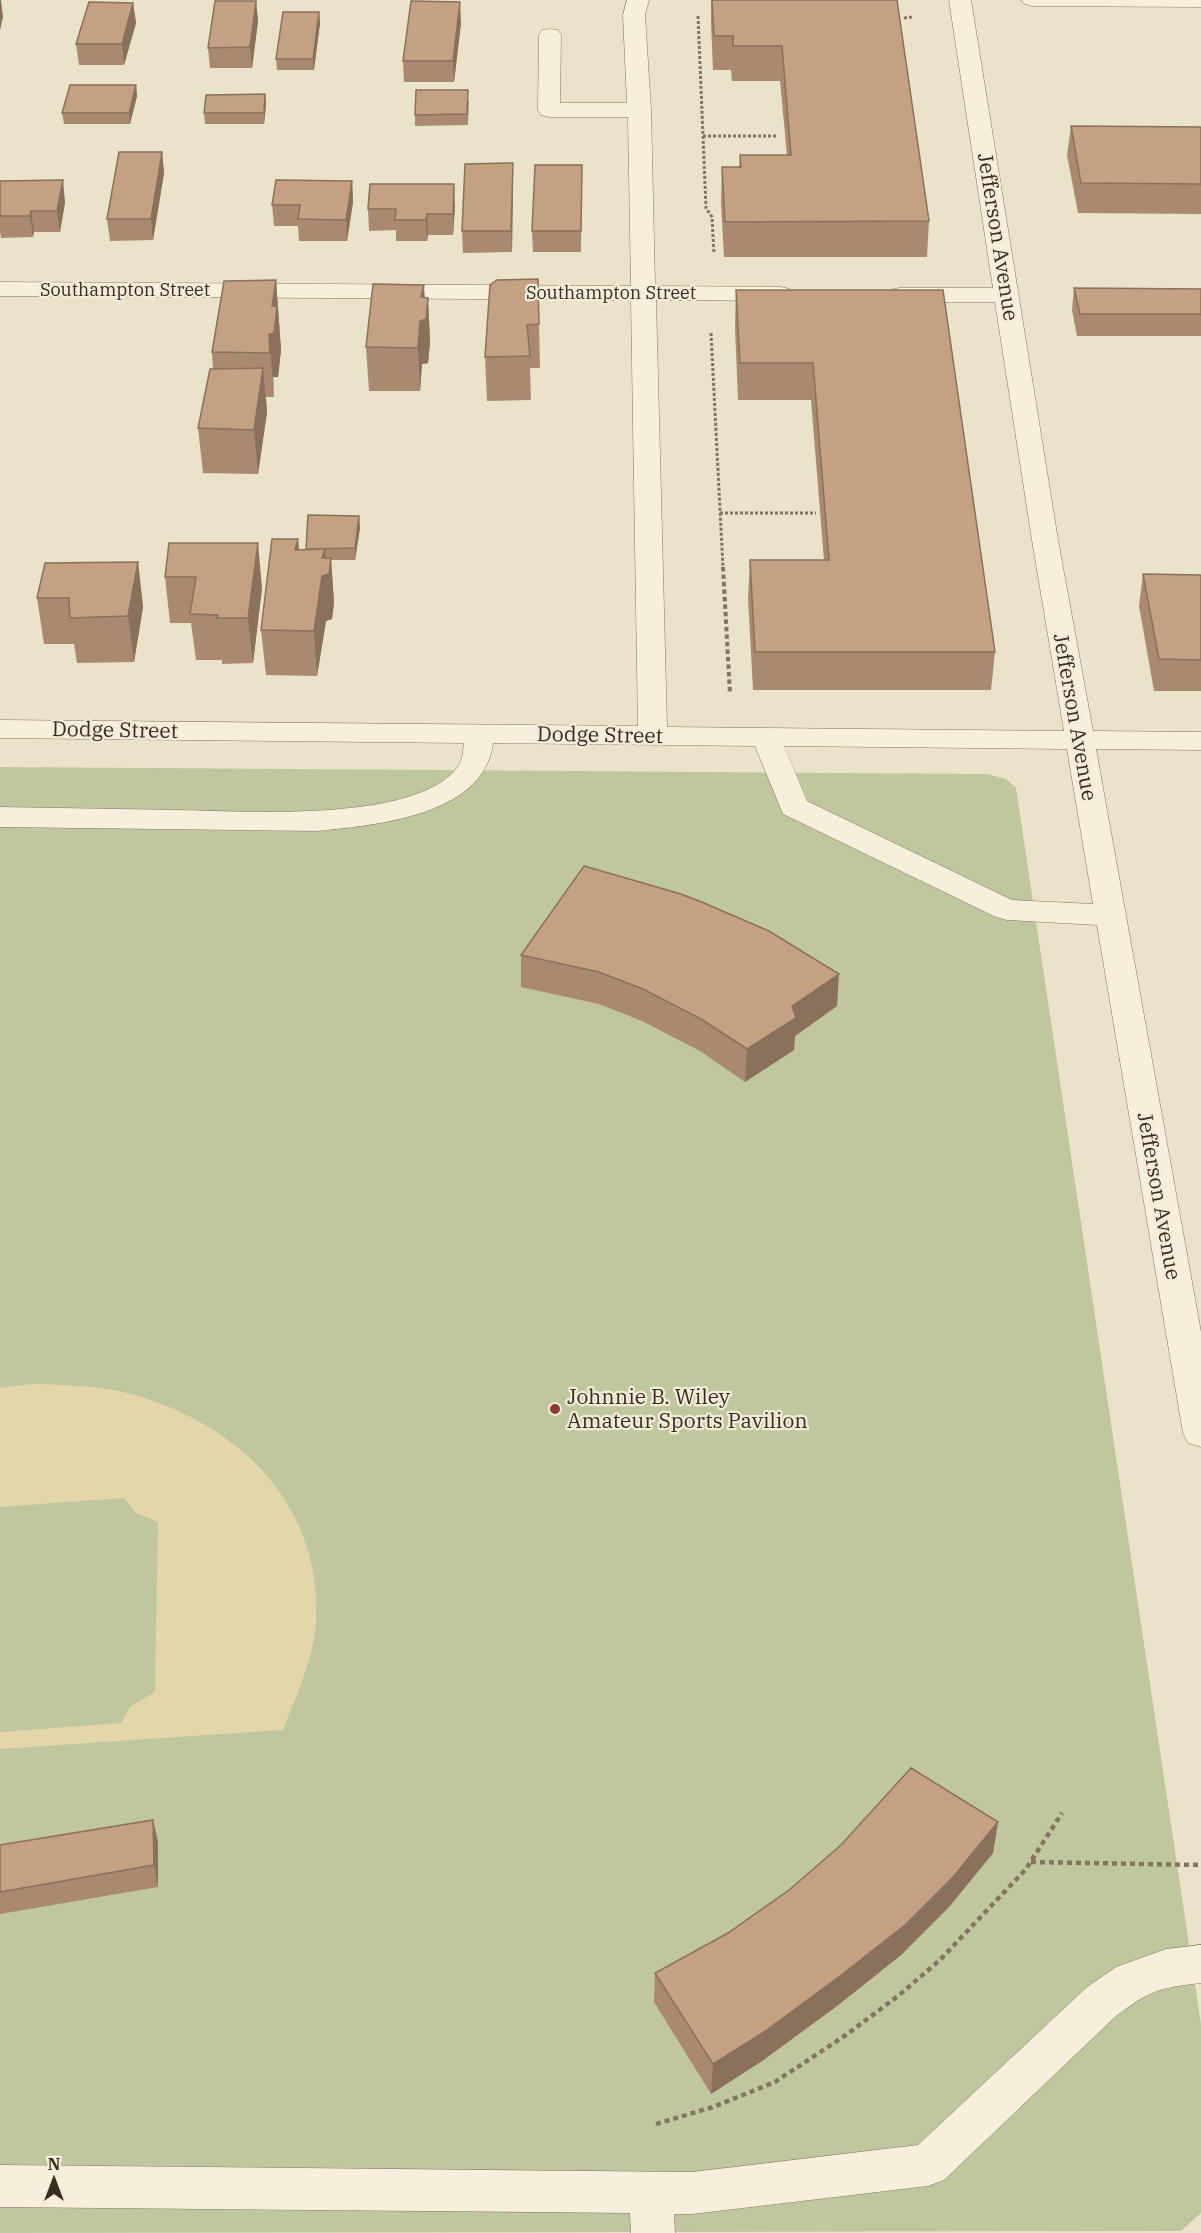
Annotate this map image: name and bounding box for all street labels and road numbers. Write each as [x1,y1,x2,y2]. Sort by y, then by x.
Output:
street label: Jefferson Avenue [972,151,1026,323]
street label: Southampton Street [40,278,210,301]
street label: Southampton Street [526,281,696,304]
street label: Jefferson Avenue [1047,631,1105,803]
street label: Dodge Street [52,714,178,744]
street label: Dodge Street [537,719,663,749]
street label: Jefferson Avenue [1131,1110,1189,1282]

